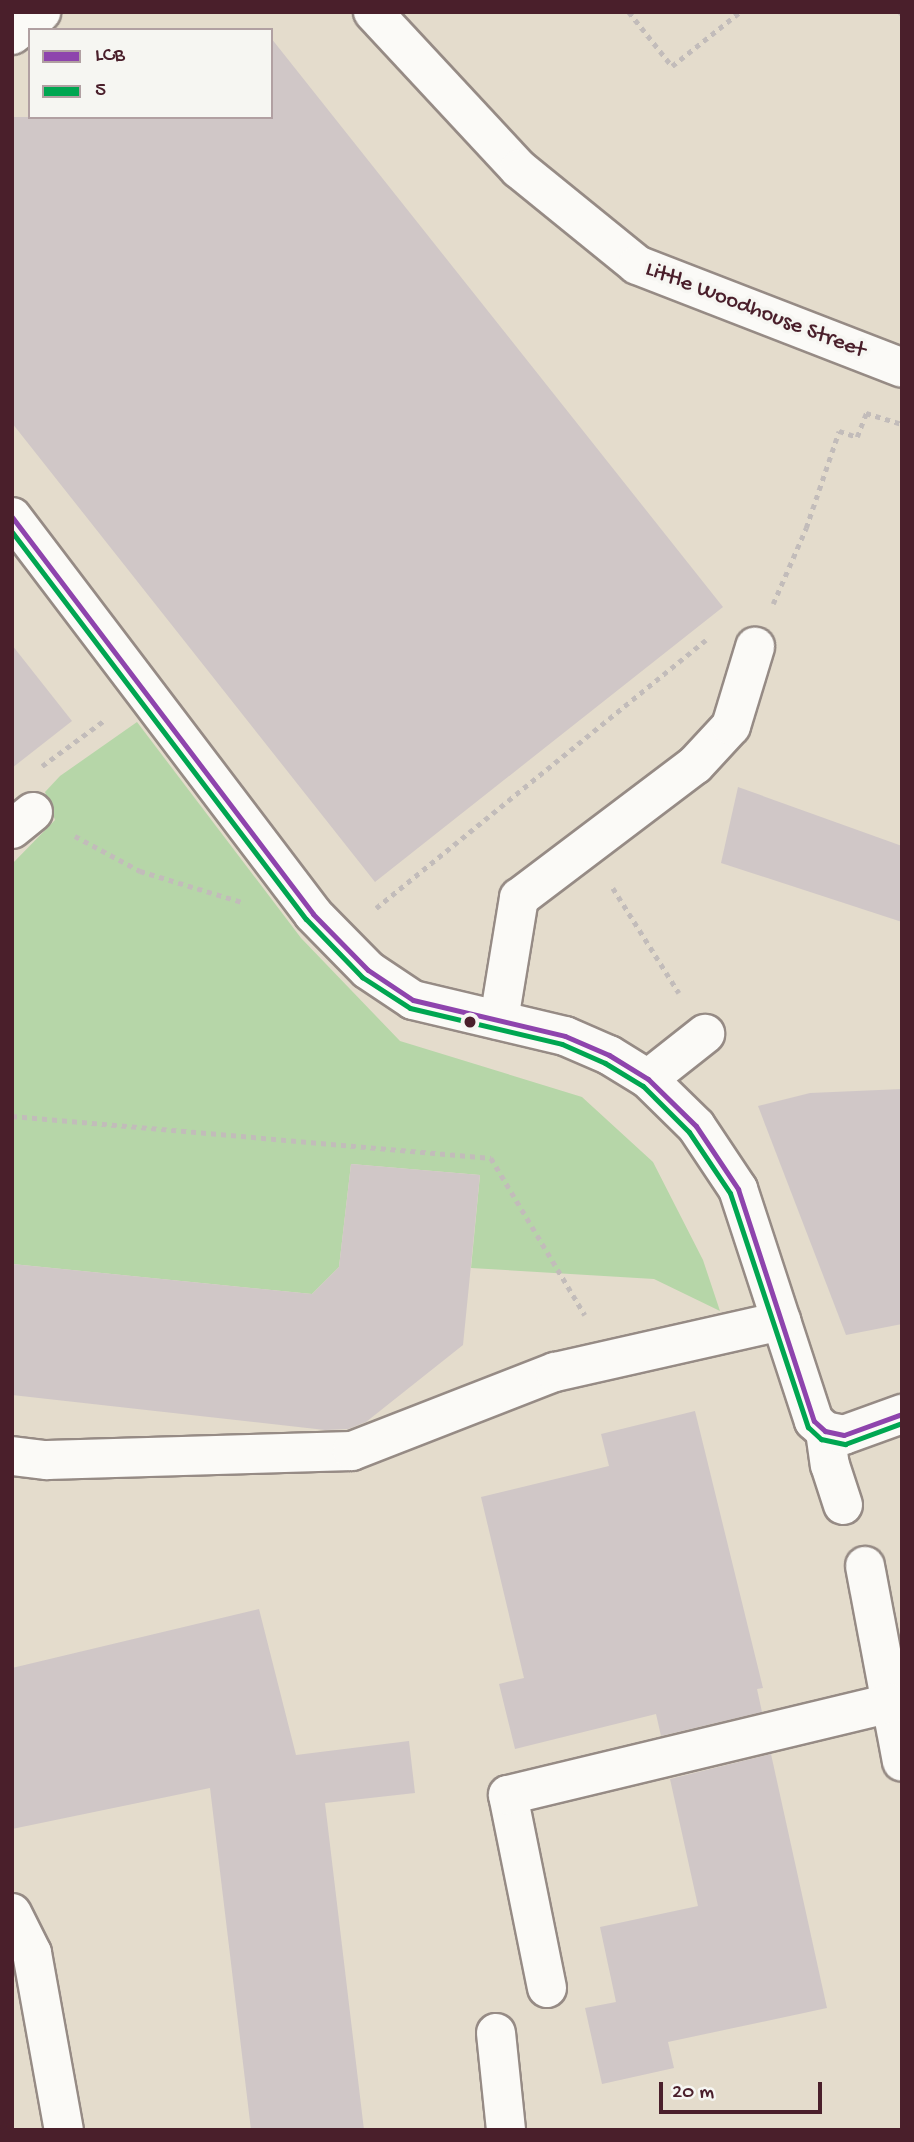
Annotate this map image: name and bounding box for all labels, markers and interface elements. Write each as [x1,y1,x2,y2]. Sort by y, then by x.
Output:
legend [28,28,273,119]
text: LCB [95,44,125,69]
text: 5 [95,79,106,104]
street label: Little Woodhouse Street [641,256,869,366]
unlabelled marker [463,1015,477,1029]
scale bar [662,2068,825,2112]
text: 20 m [672,2081,714,2106]

